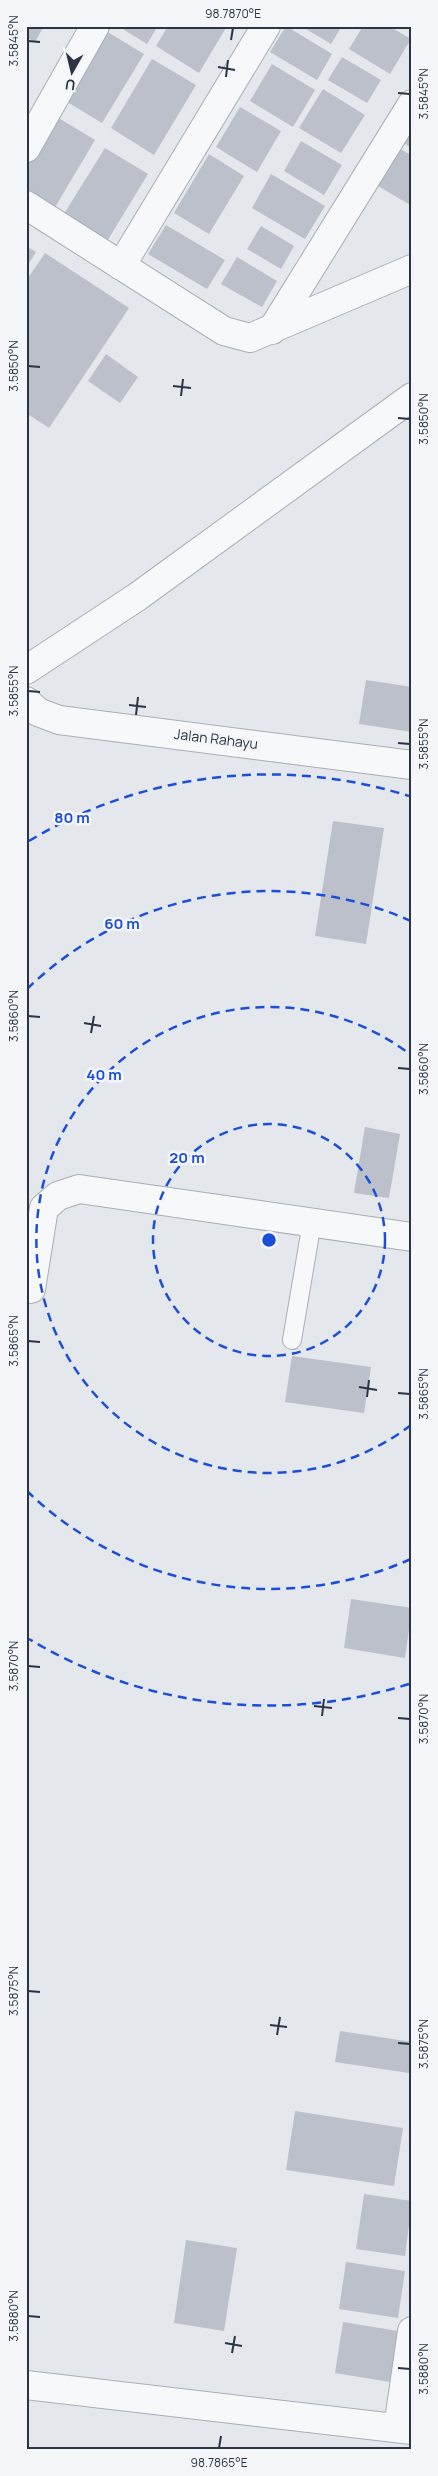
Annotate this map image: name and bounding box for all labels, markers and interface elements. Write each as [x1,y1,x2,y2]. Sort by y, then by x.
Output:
text: 98.7870°E [205,5,261,22]
text: 3.5845°N [5,15,22,67]
north arrow [48,48,98,98]
text: 3.5845°N [415,68,432,120]
text: U [64,75,76,95]
text: 3.5850°N [5,340,22,392]
text: 3.5850°N [415,393,432,445]
text: 3.5855°N [5,665,22,717]
text: 3.5855°N [415,718,432,770]
street label: Jalan Rahayu [173,724,259,753]
text: 80 m [54,807,90,828]
text: 60 m [104,913,140,934]
text: 3.5860°N [5,990,22,1042]
text: 3.5860°N [415,1043,432,1095]
text: 40 m [86,1064,122,1085]
text: 20 m [169,1147,205,1168]
centre of rings [260,1231,278,1249]
text: 3.5865°N [5,1315,22,1367]
text: 3.5865°N [415,1368,432,1420]
text: 3.5870°N [5,1641,22,1691]
text: 3.5870°N [415,1694,432,1744]
text: 3.5875°N [5,1966,22,2016]
text: 3.5875°N [415,2019,432,2069]
text: 3.5880°N [5,2290,22,2342]
text: 3.5880°N [415,2343,432,2395]
text: 98.7865°E [190,2454,248,2471]

